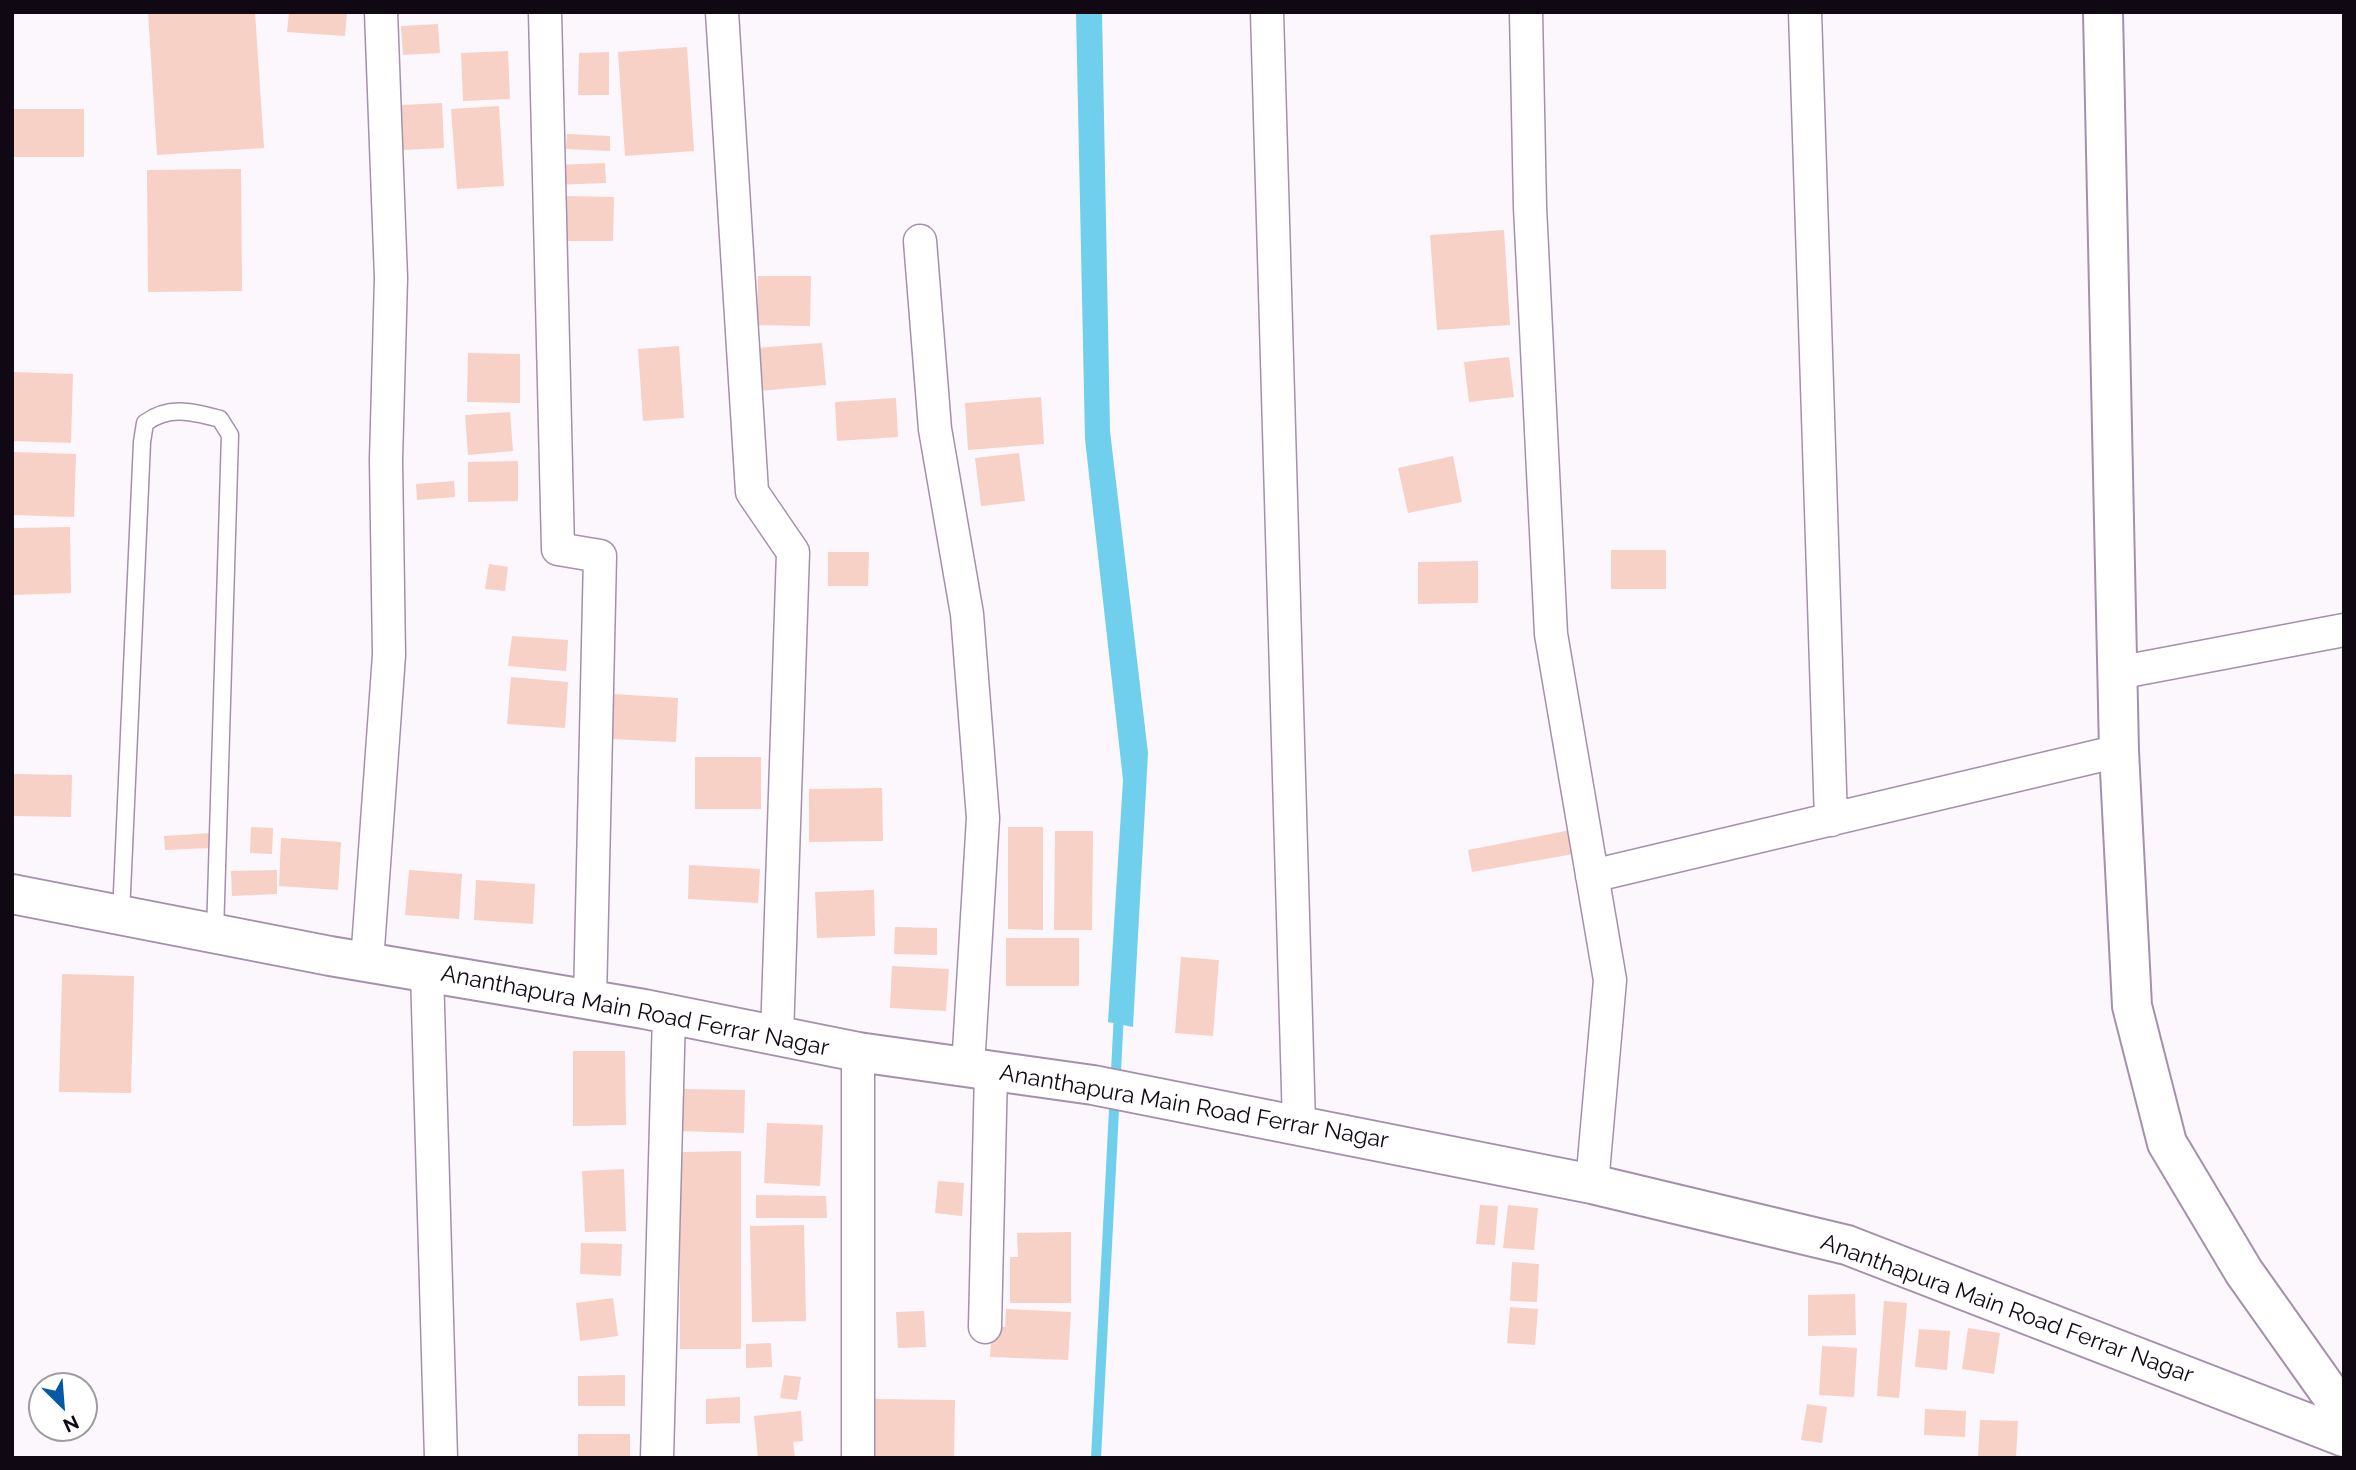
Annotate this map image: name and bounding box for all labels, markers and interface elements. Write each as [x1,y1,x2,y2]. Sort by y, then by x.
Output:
street label: Ananthapura Main Road Ferrar Nagar [439,960,831,1062]
street label: Ananthapura Main Road Ferrar Nagar [997,1059,1391,1155]
street label: Ananthapura Main Road Ferrar Nagar [1817,1229,2197,1389]
north arrow [28,1372,98,1442]
text: N [60,1411,82,1437]

